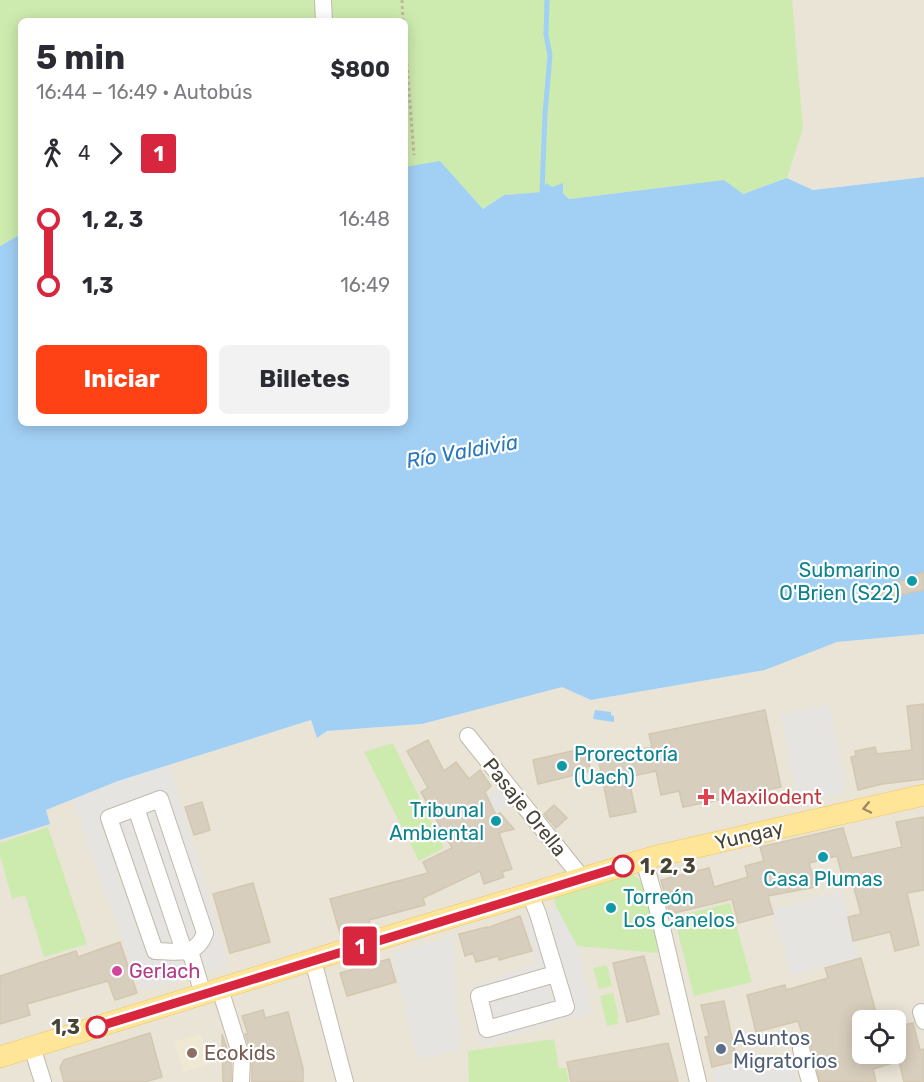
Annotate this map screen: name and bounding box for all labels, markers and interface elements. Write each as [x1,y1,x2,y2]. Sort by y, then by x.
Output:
text: 5 min [36,38,125,77]
text: $800 [330,56,390,83]
text: 16:44 – 16:49 · Autobús [36,80,252,104]
icon: walk [36,137,69,170]
icon: forward [99,137,132,170]
text: 4 [78,141,90,165]
text: 1 [153,141,164,166]
text: 1, 2, 3 [82,206,143,233]
text: 16:48 [339,207,390,231]
text: 1,3 [82,272,114,299]
text: 16:49 [340,273,390,297]
button: Iniciar [36,345,207,414]
button: Billetes [219,345,390,414]
water label: Río Valdivia [404,429,520,473]
place label: Submarino O'Brien (S22) [779,558,900,605]
marker: Submarino O'Brien (S22) [905,574,919,588]
place label: Prorectoría (Uach) [574,742,678,789]
street label: Pasaje Orella [478,753,572,861]
marker: Prorectoría (Uach) [555,759,569,773]
place label: Maxilodent [720,785,822,809]
marker: Maxilodent [697,788,715,806]
place label: Tribunal Ambiental [389,798,484,845]
one-way arrow [862,800,872,813]
marker: Tribunal Ambiental [489,814,503,828]
street label: Yungay [712,815,786,855]
marker: Casa Plumas [816,850,830,864]
place label: 1, 2, 3 [640,854,696,878]
marker: 1, 2, 3 [612,855,634,877]
place label: Casa Plumas [763,867,883,891]
place label: Torreón Los Canelos [623,885,735,932]
marker: Torreón Los Canelos [604,901,618,915]
line badge: 1 [340,926,380,966]
text: 1 [355,934,365,959]
place label: Gerlach [129,959,201,983]
marker: Gerlach [110,964,124,978]
map controls [852,1010,906,1064]
button: locate [852,1010,906,1064]
place label: 1,3 [51,1015,80,1039]
marker: 1,3 [86,1016,108,1038]
place label: Asuntos Migratorios [733,1026,837,1073]
place label: Ecokids [204,1041,276,1065]
marker: Asuntos Migratorios [714,1042,728,1056]
marker: Ecokids [185,1046,199,1060]

